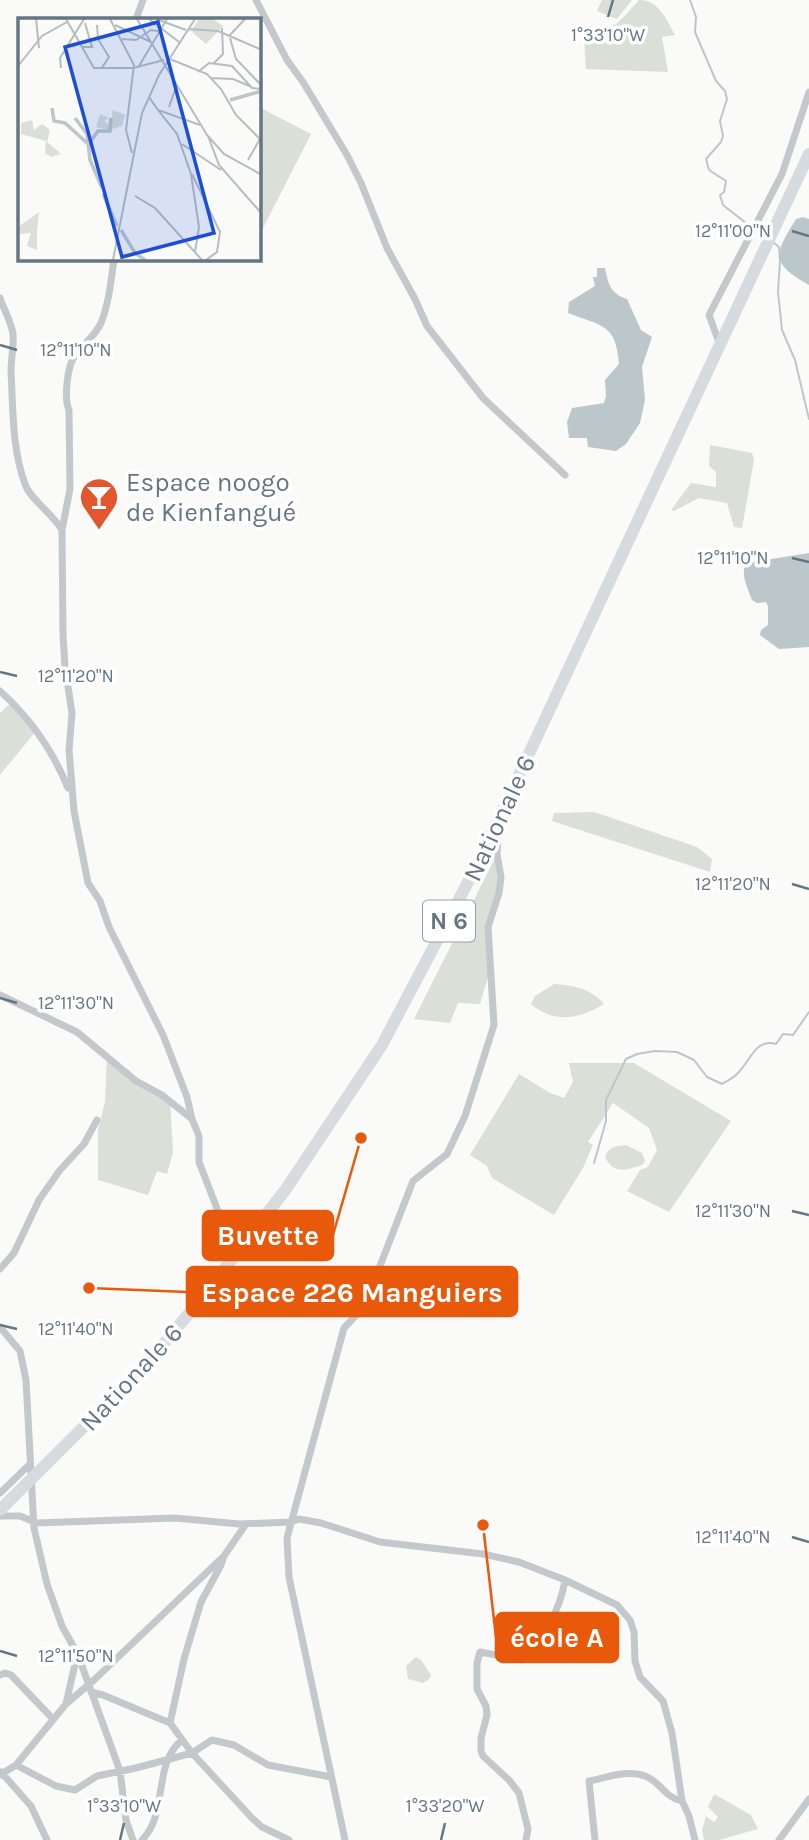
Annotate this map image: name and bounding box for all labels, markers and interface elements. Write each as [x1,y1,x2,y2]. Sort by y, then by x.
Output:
inset map [18,18,261,261]
text: 1°33'10"W [571,24,645,46]
text: 12°11'00"N [695,220,771,242]
text: 12°11'10"N [40,339,112,361]
place label: Espace noogo de Kienfangué [126,467,296,528]
bar icon: Espace noogo de Kienfangué [78,476,120,531]
text: 12°11'10"N [697,547,769,569]
text: 12°11'20"N [38,665,114,687]
street label: Nationale 6 [457,750,542,886]
text: 12°11'20"N [695,873,771,895]
road number: N 6 [423,901,475,942]
text: 12°11'30"N [38,992,114,1014]
text: 12°11'30"N [695,1200,771,1222]
callout: Buvette [203,1211,333,1260]
text: Buvette [217,1219,319,1252]
callout: Espace 226 Manguiers [187,1267,517,1316]
text: Espace 226 Manguiers [201,1276,503,1309]
street label: Nationale 6 [74,1317,189,1437]
text: 12°11'40"N [38,1318,114,1340]
text: 12°11'40"N [695,1526,771,1548]
callout: école A [496,1613,618,1662]
text: école A [510,1621,604,1654]
text: 12°11'50"N [38,1645,114,1667]
text: 1°33'10"W [87,1795,161,1817]
text: 1°33'20"W [406,1795,484,1817]

